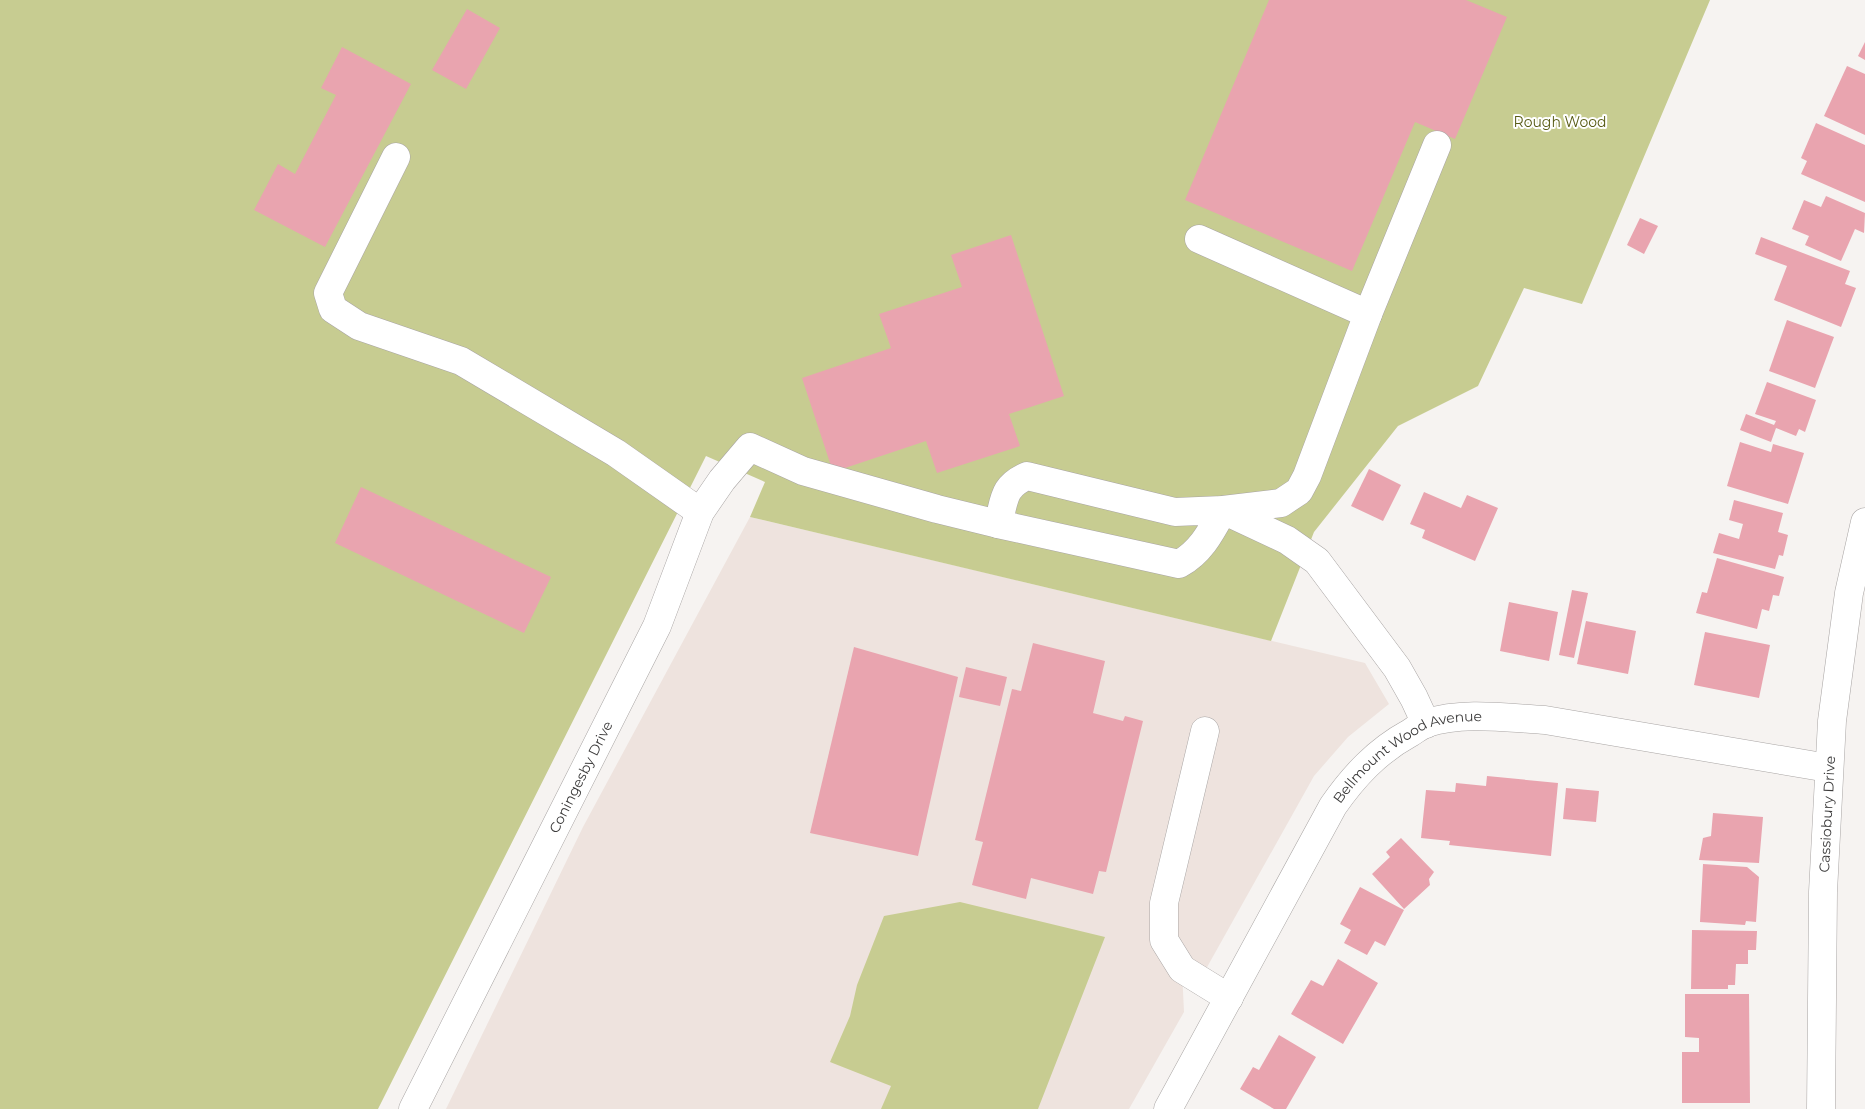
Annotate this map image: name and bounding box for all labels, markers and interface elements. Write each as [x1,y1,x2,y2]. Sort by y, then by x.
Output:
park label: Rough Wood [1514,113,1606,131]
street label: Bellmount Wood Avenue [1329,707,1482,807]
street label: Coningesby Drive [545,718,617,836]
street label: Cassiobury Drive [1815,755,1839,873]

